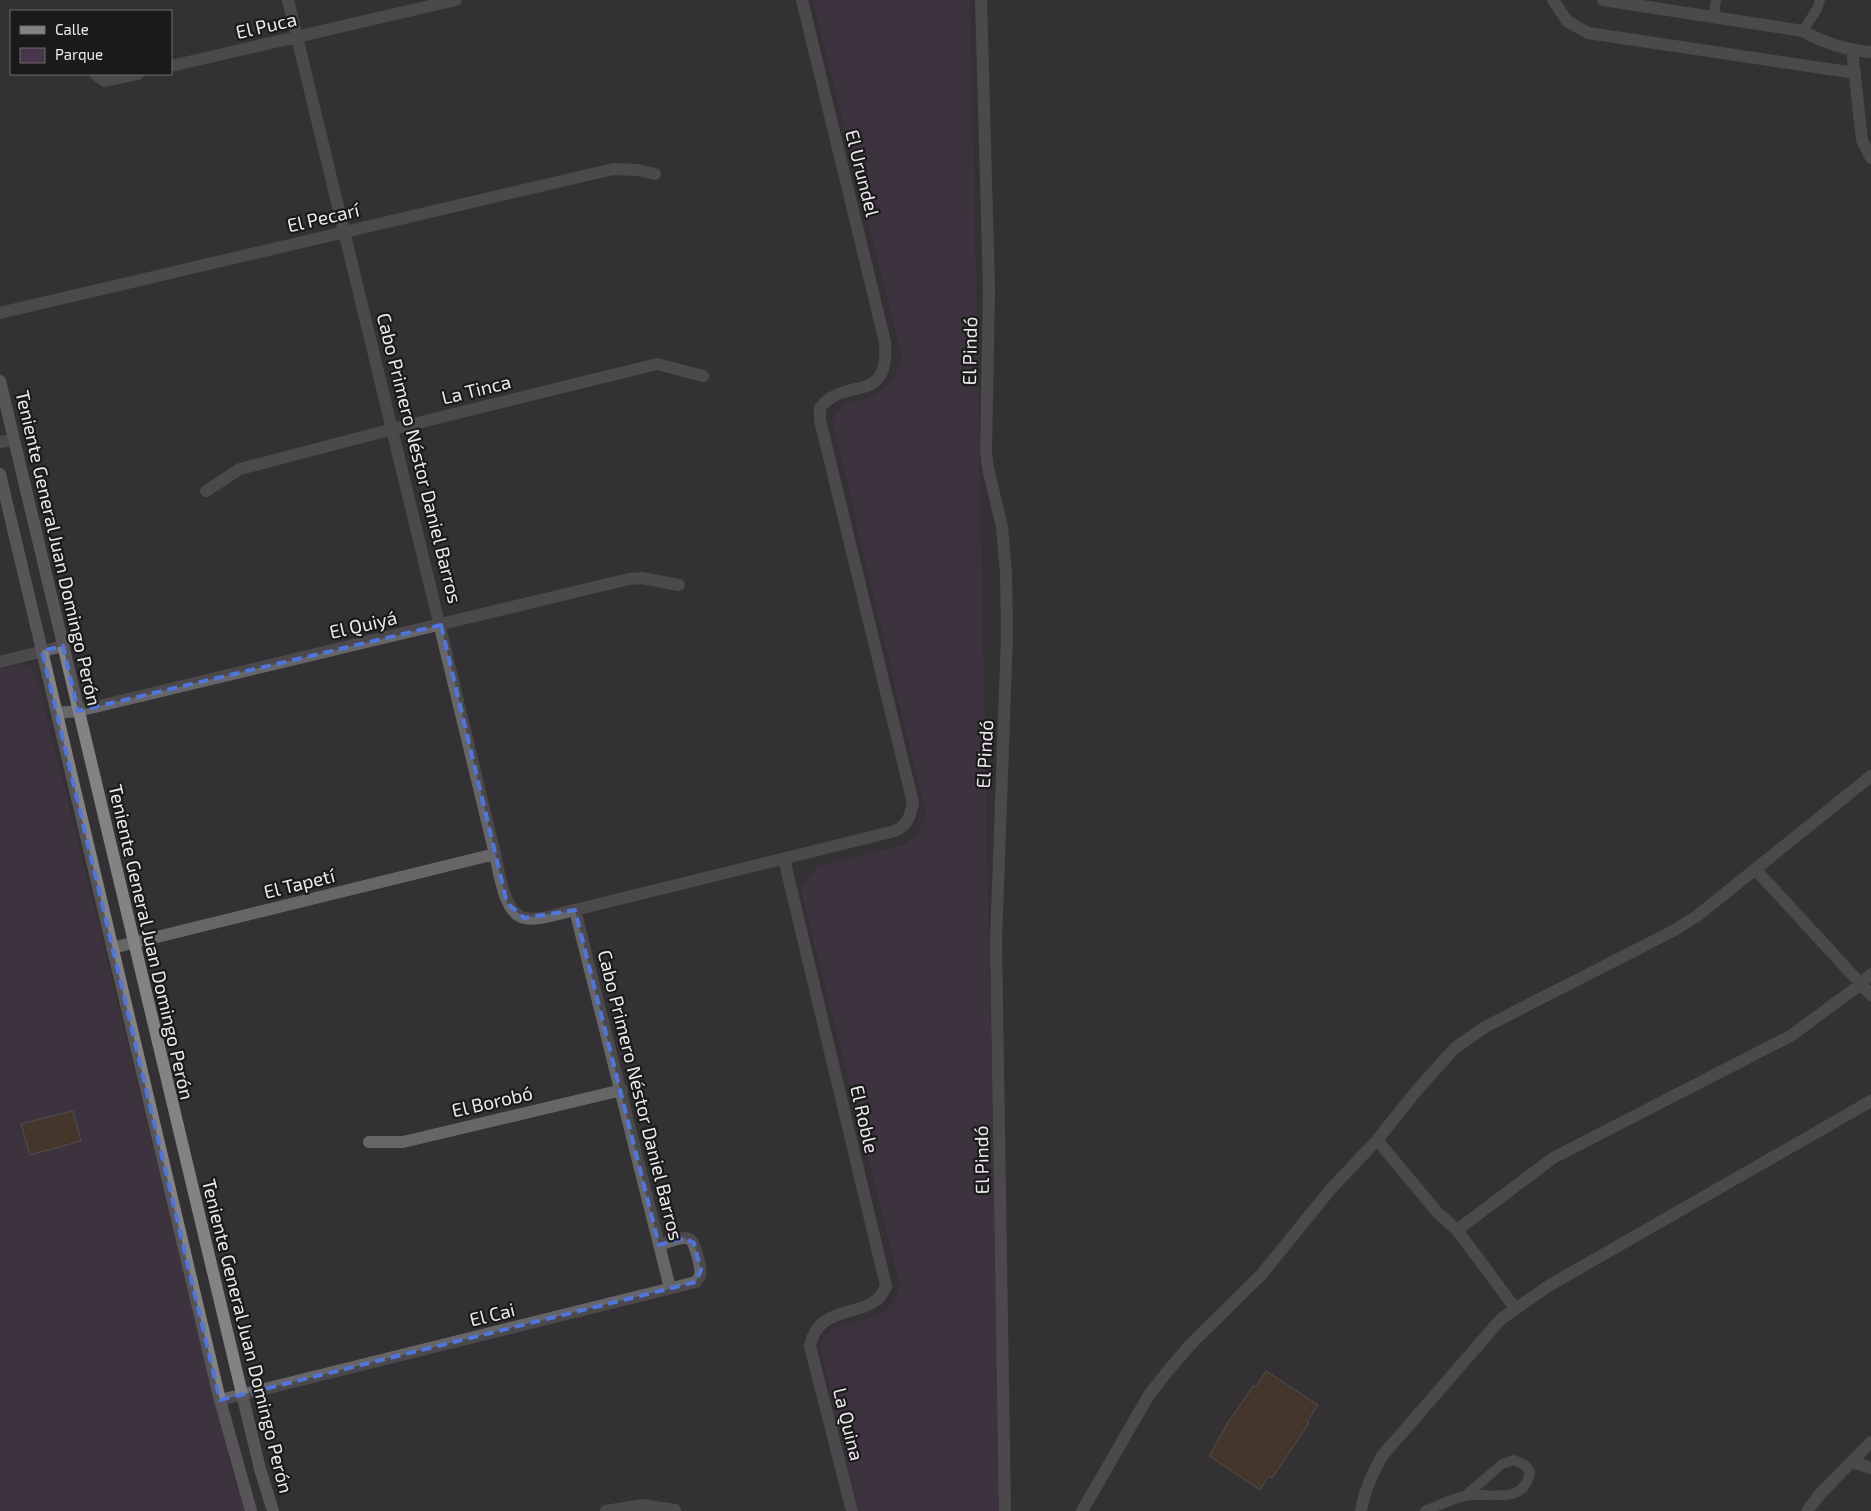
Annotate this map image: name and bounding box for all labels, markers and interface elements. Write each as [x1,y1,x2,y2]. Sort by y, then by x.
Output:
street label: El Puca [233,7,299,43]
legend [10,10,172,75]
text: Calle [55,20,89,38]
text: Parque [55,45,103,63]
street label: El Urundel [841,127,885,219]
street label: El Pecarí [285,197,363,236]
street label: Cabo Primero Néstor Daniel Barros [373,310,467,606]
street label: El Pindó [957,316,981,386]
street label: La Tinca [439,369,513,409]
street label: Teniente General Juan Domingo Perón [11,388,107,708]
street label: El Quiyá [327,605,399,643]
street label: El Pindó [971,719,997,789]
street label: Teniente General Juan Domingo Perón [104,782,200,1102]
street label: El Tapetí [261,863,338,903]
street label: Cabo Primero Néstor Daniel Barros [594,947,688,1243]
street label: El Borobó [449,1081,535,1121]
street label: El Roble [846,1083,884,1155]
street label: El Pindó [969,1125,993,1195]
street label: Teniente General Juan Domingo Perón [198,1176,298,1496]
street label: El Cai [467,1297,517,1331]
street label: La Quina [829,1385,869,1463]

